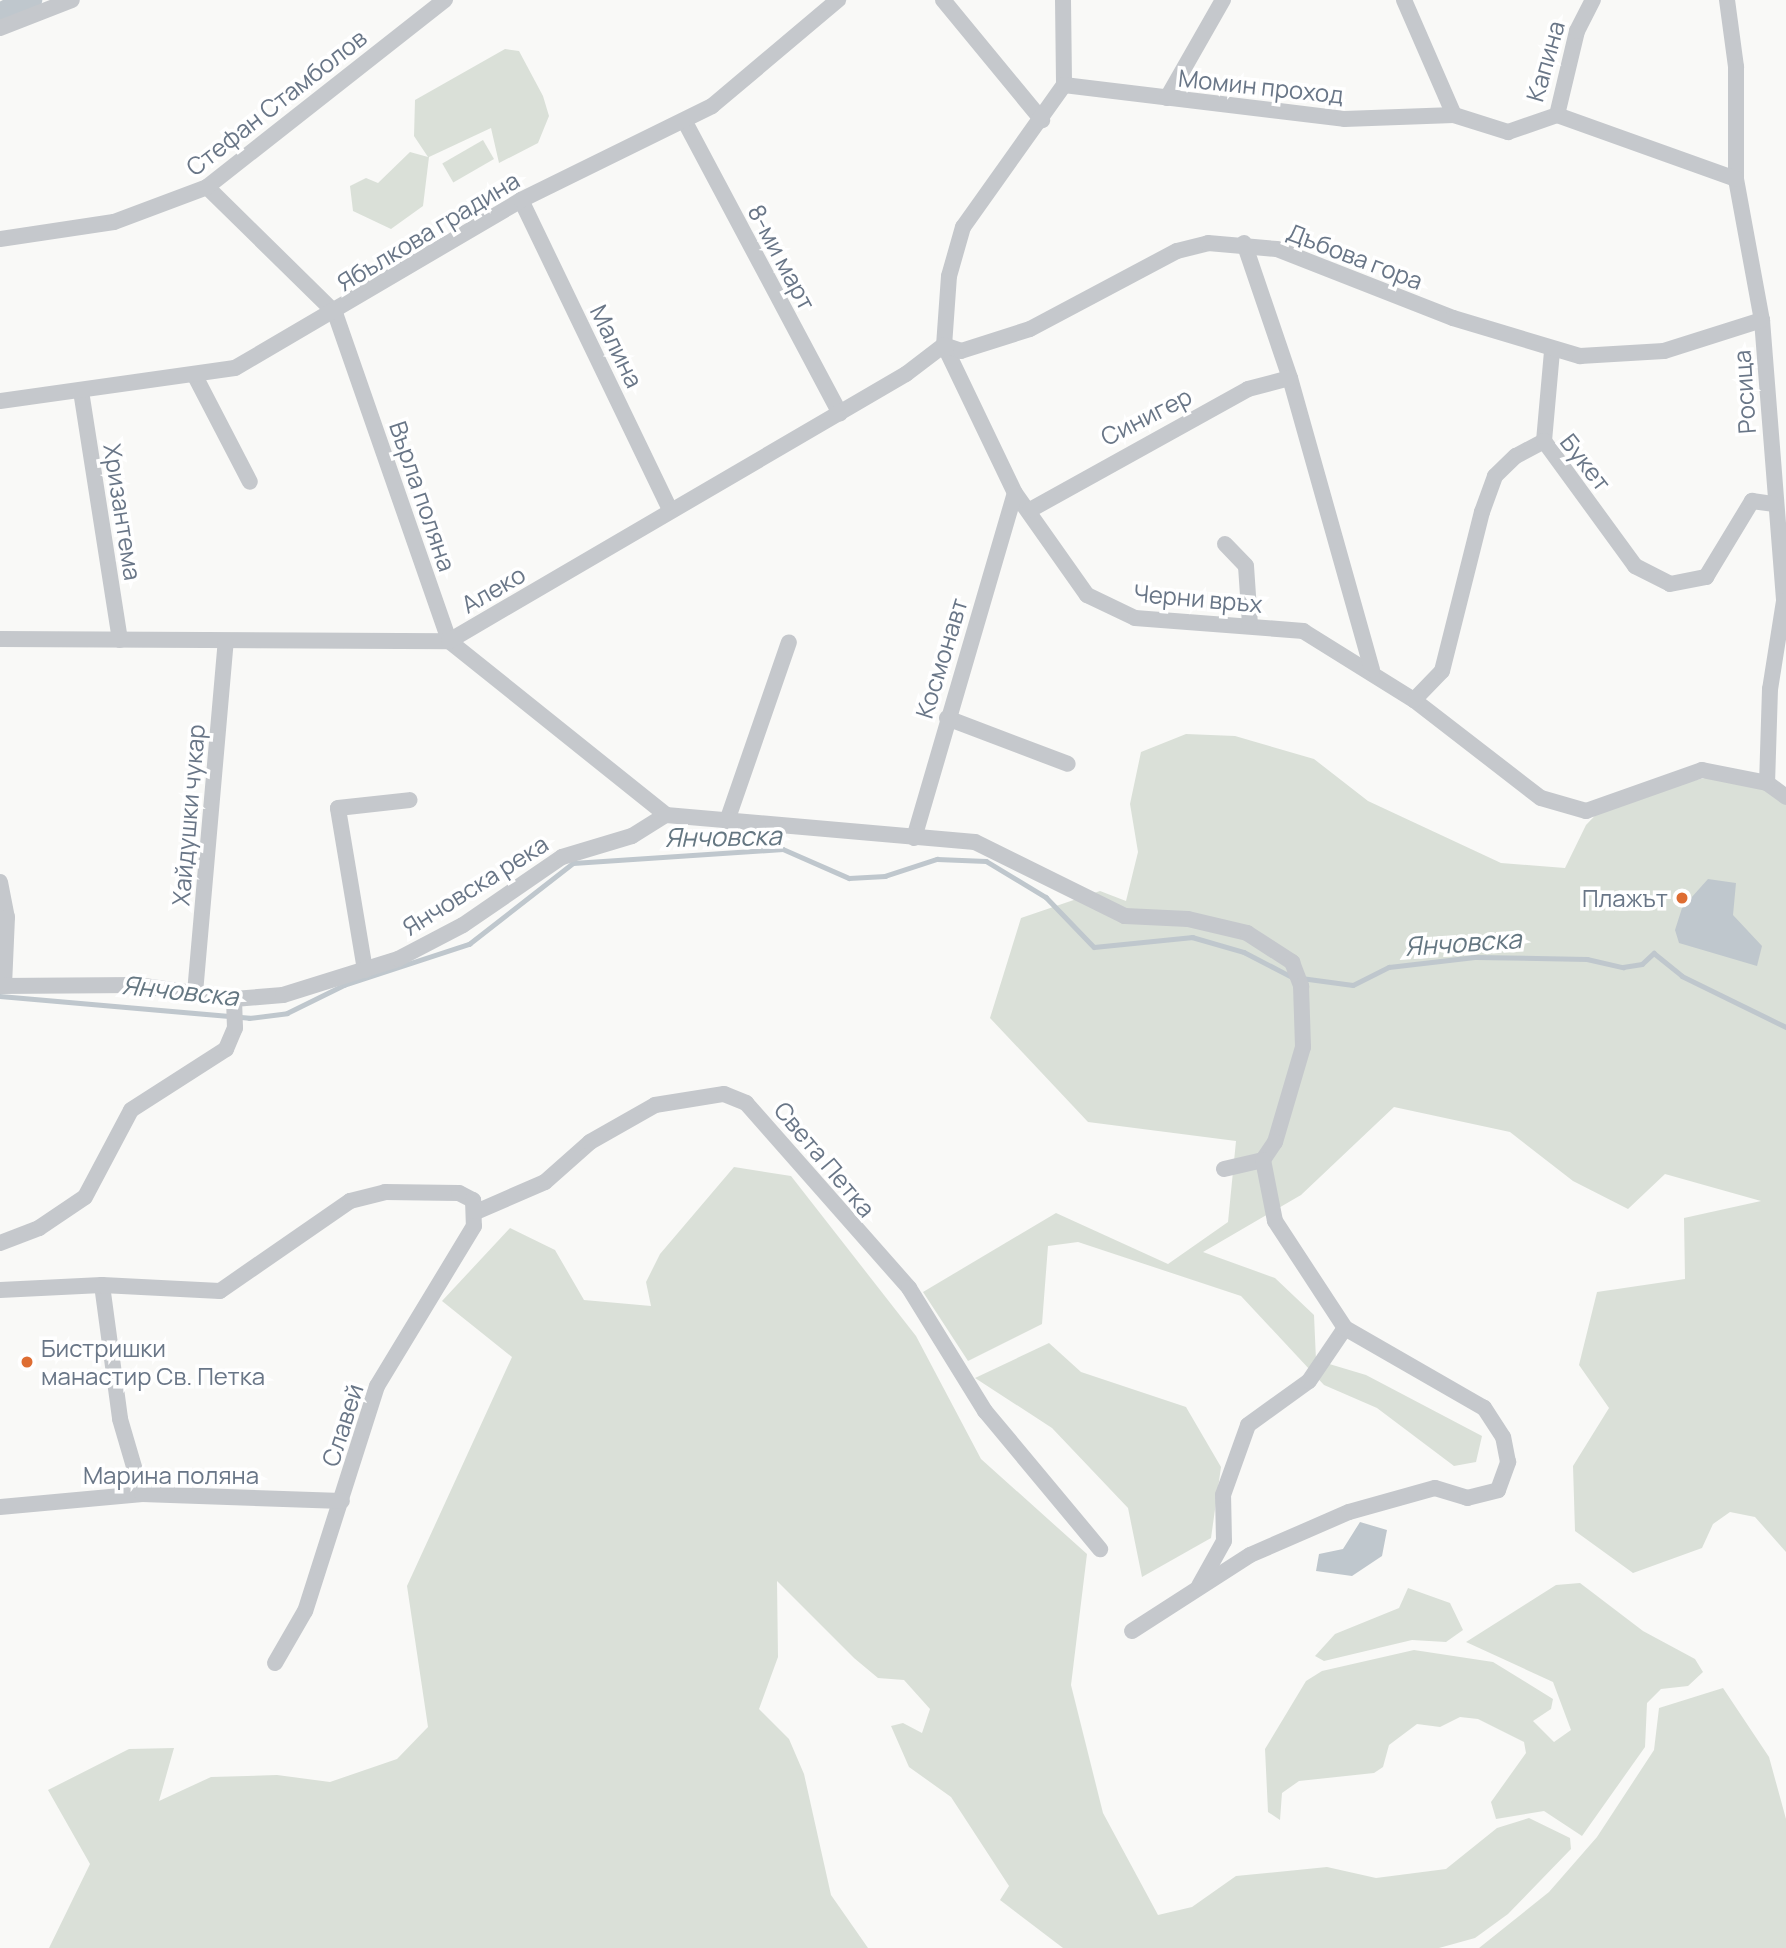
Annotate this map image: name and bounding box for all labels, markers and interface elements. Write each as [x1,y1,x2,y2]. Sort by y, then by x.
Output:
street label: Капина [1520,17,1570,105]
street label: Стефан Стамболов [180,23,372,181]
street label: Момин проход [1177,63,1345,109]
street label: Ябълкова градина [332,165,524,297]
street label: 8-ми март [742,199,822,315]
street label: Дъбова гора [1283,217,1427,295]
street label: Малина [585,300,649,392]
street label: Росица [1727,349,1761,435]
street label: Синигер [1096,381,1196,451]
street label: Върла поляна [384,417,462,575]
street label: Букет [1555,428,1617,496]
street label: Хризантема [98,442,148,582]
street label: Алеко [456,559,530,619]
street label: Черни връх [1132,578,1264,618]
street label: Космонавт [909,594,973,722]
street label: Хайдушки чукар [166,723,210,907]
water label: Янчовска [664,820,782,854]
street label: Янчовска река [397,829,553,941]
place label: Плажът [1582,884,1668,912]
marker: Плажът [1674,890,1690,906]
water label: Янчовска [1404,923,1522,963]
water label: Янчовска [120,969,240,1013]
street label: Света Петка [768,1096,882,1222]
place label: Бистришки манастир Св. Петка [41,1334,265,1390]
marker: Бистришки манастир Св. Петка [19,1354,35,1370]
street label: Славей [315,1380,369,1470]
street label: Марина поляна [83,1461,259,1489]

